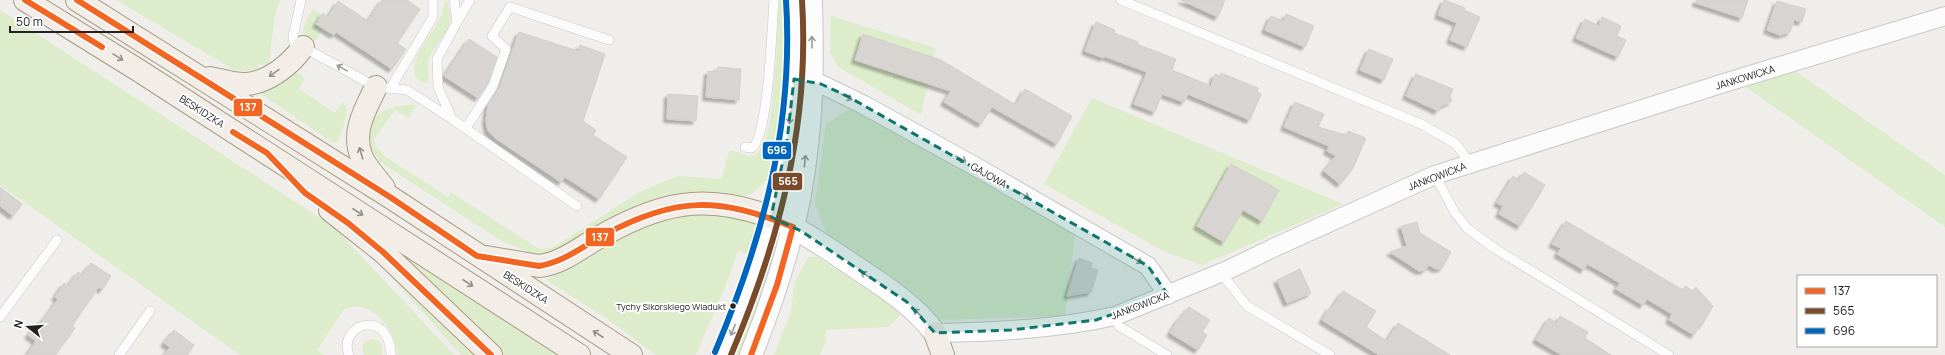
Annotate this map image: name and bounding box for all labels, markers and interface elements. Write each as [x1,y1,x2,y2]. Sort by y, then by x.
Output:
scale bar [10,8,133,34]
text: 50 m [16,13,43,30]
one-way arrow [808,36,816,49]
one-way arrow [112,54,124,62]
street label: JANKOWICKA [1714,61,1777,93]
one-way arrow [336,64,348,72]
one-way arrow [269,69,280,77]
street label: BESKIDZKA [177,91,228,131]
one-way arrow [841,93,853,101]
line badge: 137 [233,98,263,117]
text: 137 [239,99,257,114]
one-way arrow [786,111,794,124]
line badge: 696 [762,141,792,160]
text: 696 [767,142,787,157]
one-way arrow [357,147,364,160]
one-way arrow [801,155,809,168]
one-way arrow [955,156,967,163]
street label: JANKOWICKA [1406,158,1469,194]
street label: GAJOWA [968,159,1010,191]
line badge: 565 [772,172,803,191]
text: 565 [778,173,798,188]
one-way arrow [1018,191,1030,199]
one-way arrow [352,208,363,216]
line badge: 137 [585,227,615,247]
text: 137 [591,229,609,244]
one-way arrow [1131,256,1143,264]
street label: BESKIDZKA [501,267,552,307]
one-way arrow [861,270,872,279]
legend [1797,275,1937,347]
one-way arrow [462,278,473,287]
text: 137 [1833,282,1850,299]
street label: JANKOWICKA [1109,287,1172,323]
place label: Tychy Sikorskiego Wiadukt [616,300,726,313]
marker: Tychy Sikorskiego Wiadukt [728,301,738,311]
text: 565 [1833,302,1854,319]
north arrow [8,307,48,347]
one-way arrow [913,308,923,318]
text: N [10,318,26,330]
text: 696 [1833,322,1855,339]
one-way arrow [728,323,736,335]
one-way arrow [593,330,604,338]

